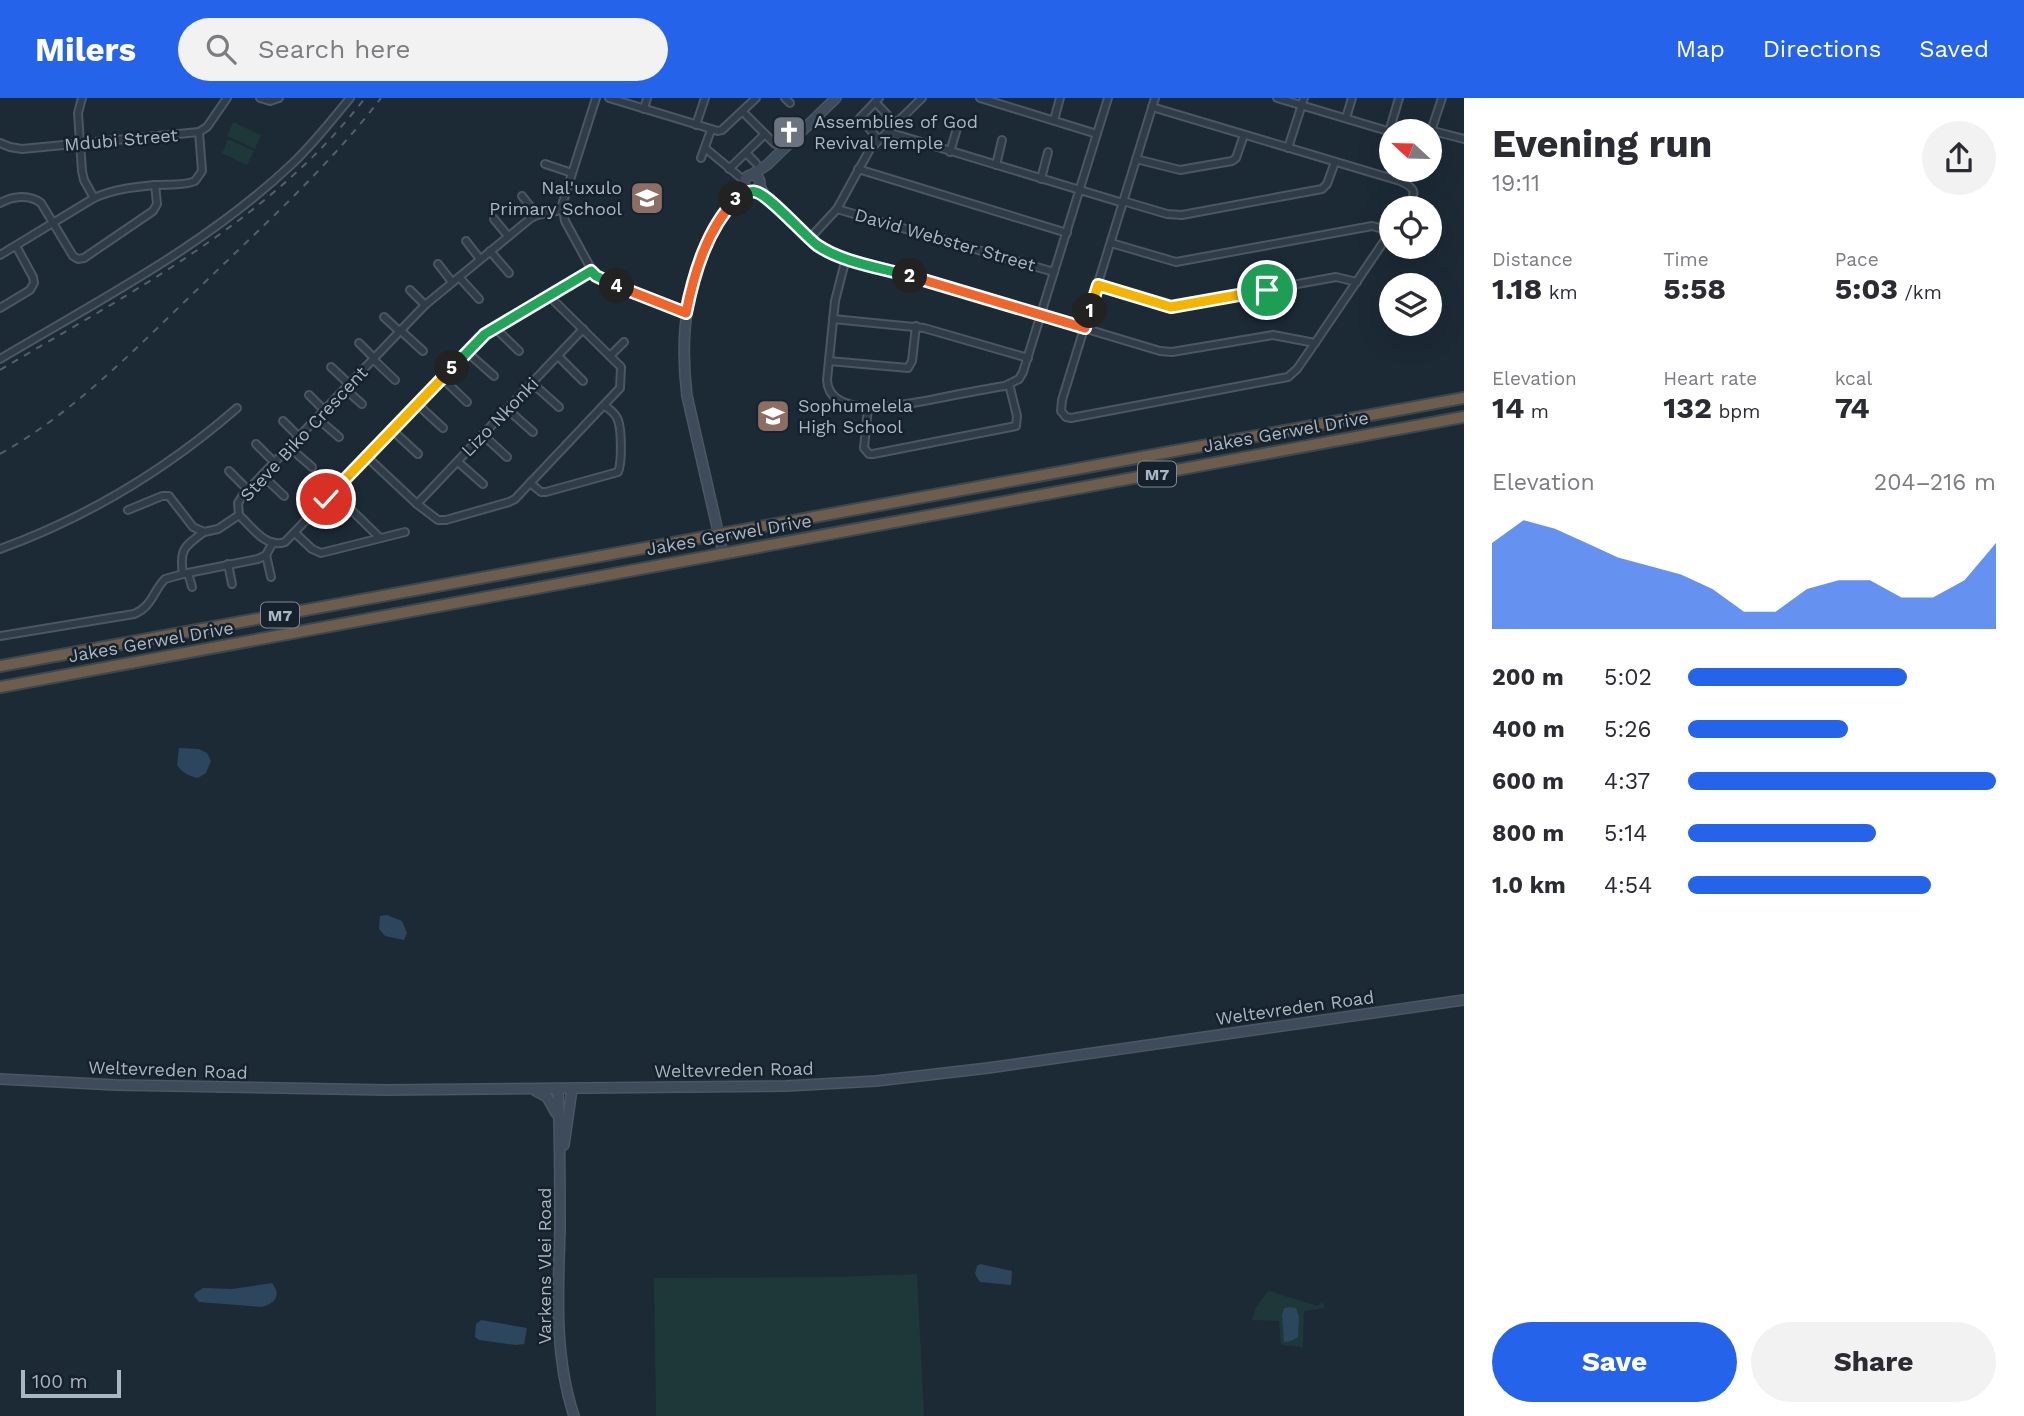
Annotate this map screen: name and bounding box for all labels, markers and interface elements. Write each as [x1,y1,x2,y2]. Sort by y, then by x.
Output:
search box [178,18,668,81]
text: Milers [35,30,136,69]
icon: search [202,30,240,68]
text: Search here [258,34,410,64]
text: Map [1676,35,1725,63]
text: Directions [1763,35,1881,63]
text: Saved [1919,35,1989,63]
place label: Assemblies of God Revival Temple [814,111,978,153]
church icon: Assemblies of God Revival Temple [770,113,808,151]
north arrow [1379,119,1442,182]
map controls [1379,119,1442,336]
button: share [1922,121,1996,195]
text: Evening run [1492,122,1712,166]
street label: Mdubi Street [63,124,179,155]
text: 19:11 [1492,170,1540,197]
place label: Nal'uxulo Primary School [489,177,622,219]
school or university icon: Nal'uxulo Primary School [628,179,666,217]
pin: 3 [718,182,754,217]
text: 3 [730,187,741,210]
button: locate [1379,196,1442,259]
street label: David Webster Street [852,204,1038,276]
text: Distance [1492,248,1573,271]
text: Time [1663,248,1709,271]
text: Pace [1835,248,1879,271]
pin: 2 [892,258,928,294]
pin [1237,260,1297,320]
text: 2 [904,264,915,287]
pin: 4 [600,268,634,304]
icon: arrive [1248,271,1286,309]
text: 1.18 [1492,271,1542,306]
text: 5:58 [1663,271,1726,306]
text: 5:03 [1835,271,1898,306]
button: layers [1379,273,1442,336]
text: 4 [610,274,623,297]
text: km [1542,281,1578,304]
text: /km [1898,281,1942,304]
pin: 1 [1072,294,1108,328]
text: 1 [1085,299,1094,322]
pin: 5 [434,350,470,386]
text: 5 [446,356,457,379]
street label: Steve Biko Crescent [236,362,372,505]
text: Elevation [1492,367,1577,390]
text: Heart rate [1663,367,1757,390]
text: kcal [1835,367,1872,390]
street label: Lizo Nkonki [457,373,543,461]
text: 14 [1492,390,1524,425]
text: 132 [1663,390,1712,425]
text: 74 [1835,390,1870,425]
place label: Sophumelela High School [798,395,913,437]
school or university icon: Sophumelela High School [754,397,792,435]
text: m [1524,400,1549,423]
text: bpm [1712,400,1760,423]
street label: Jakes Gerwel Drive [1202,407,1370,456]
road number: M7 [1138,462,1176,486]
pin [296,469,356,529]
text: Elevation [1492,469,1595,496]
text: 204–216 m [1874,469,1996,496]
icon: check [307,480,345,518]
street label: Jakes Gerwel Drive [645,510,813,559]
road number: M7 [261,602,299,628]
street label: Jakes Gerwel Drive [67,617,235,666]
text: 200 m [1492,664,1564,691]
text: 5:02 [1604,664,1652,691]
text: 400 m [1492,716,1565,743]
text: 5:26 [1604,716,1652,743]
text: 600 m [1492,768,1564,795]
text: 4:37 [1604,768,1650,795]
text: 800 m [1492,820,1564,847]
text: 5:14 [1604,820,1647,847]
text: 1.0 km [1492,872,1566,899]
text: 4:54 [1604,872,1652,899]
street label: Weltevreden Road [1214,986,1375,1029]
street label: Weltevreden Road [88,1056,248,1083]
street label: Weltevreden Road [654,1058,814,1081]
street label: Varkens Vlei Road [534,1188,555,1344]
button: Save [1492,1322,1737,1402]
button: Share [1751,1322,1996,1402]
scale bar [21,1367,121,1399]
text: 100 m [32,1370,88,1393]

